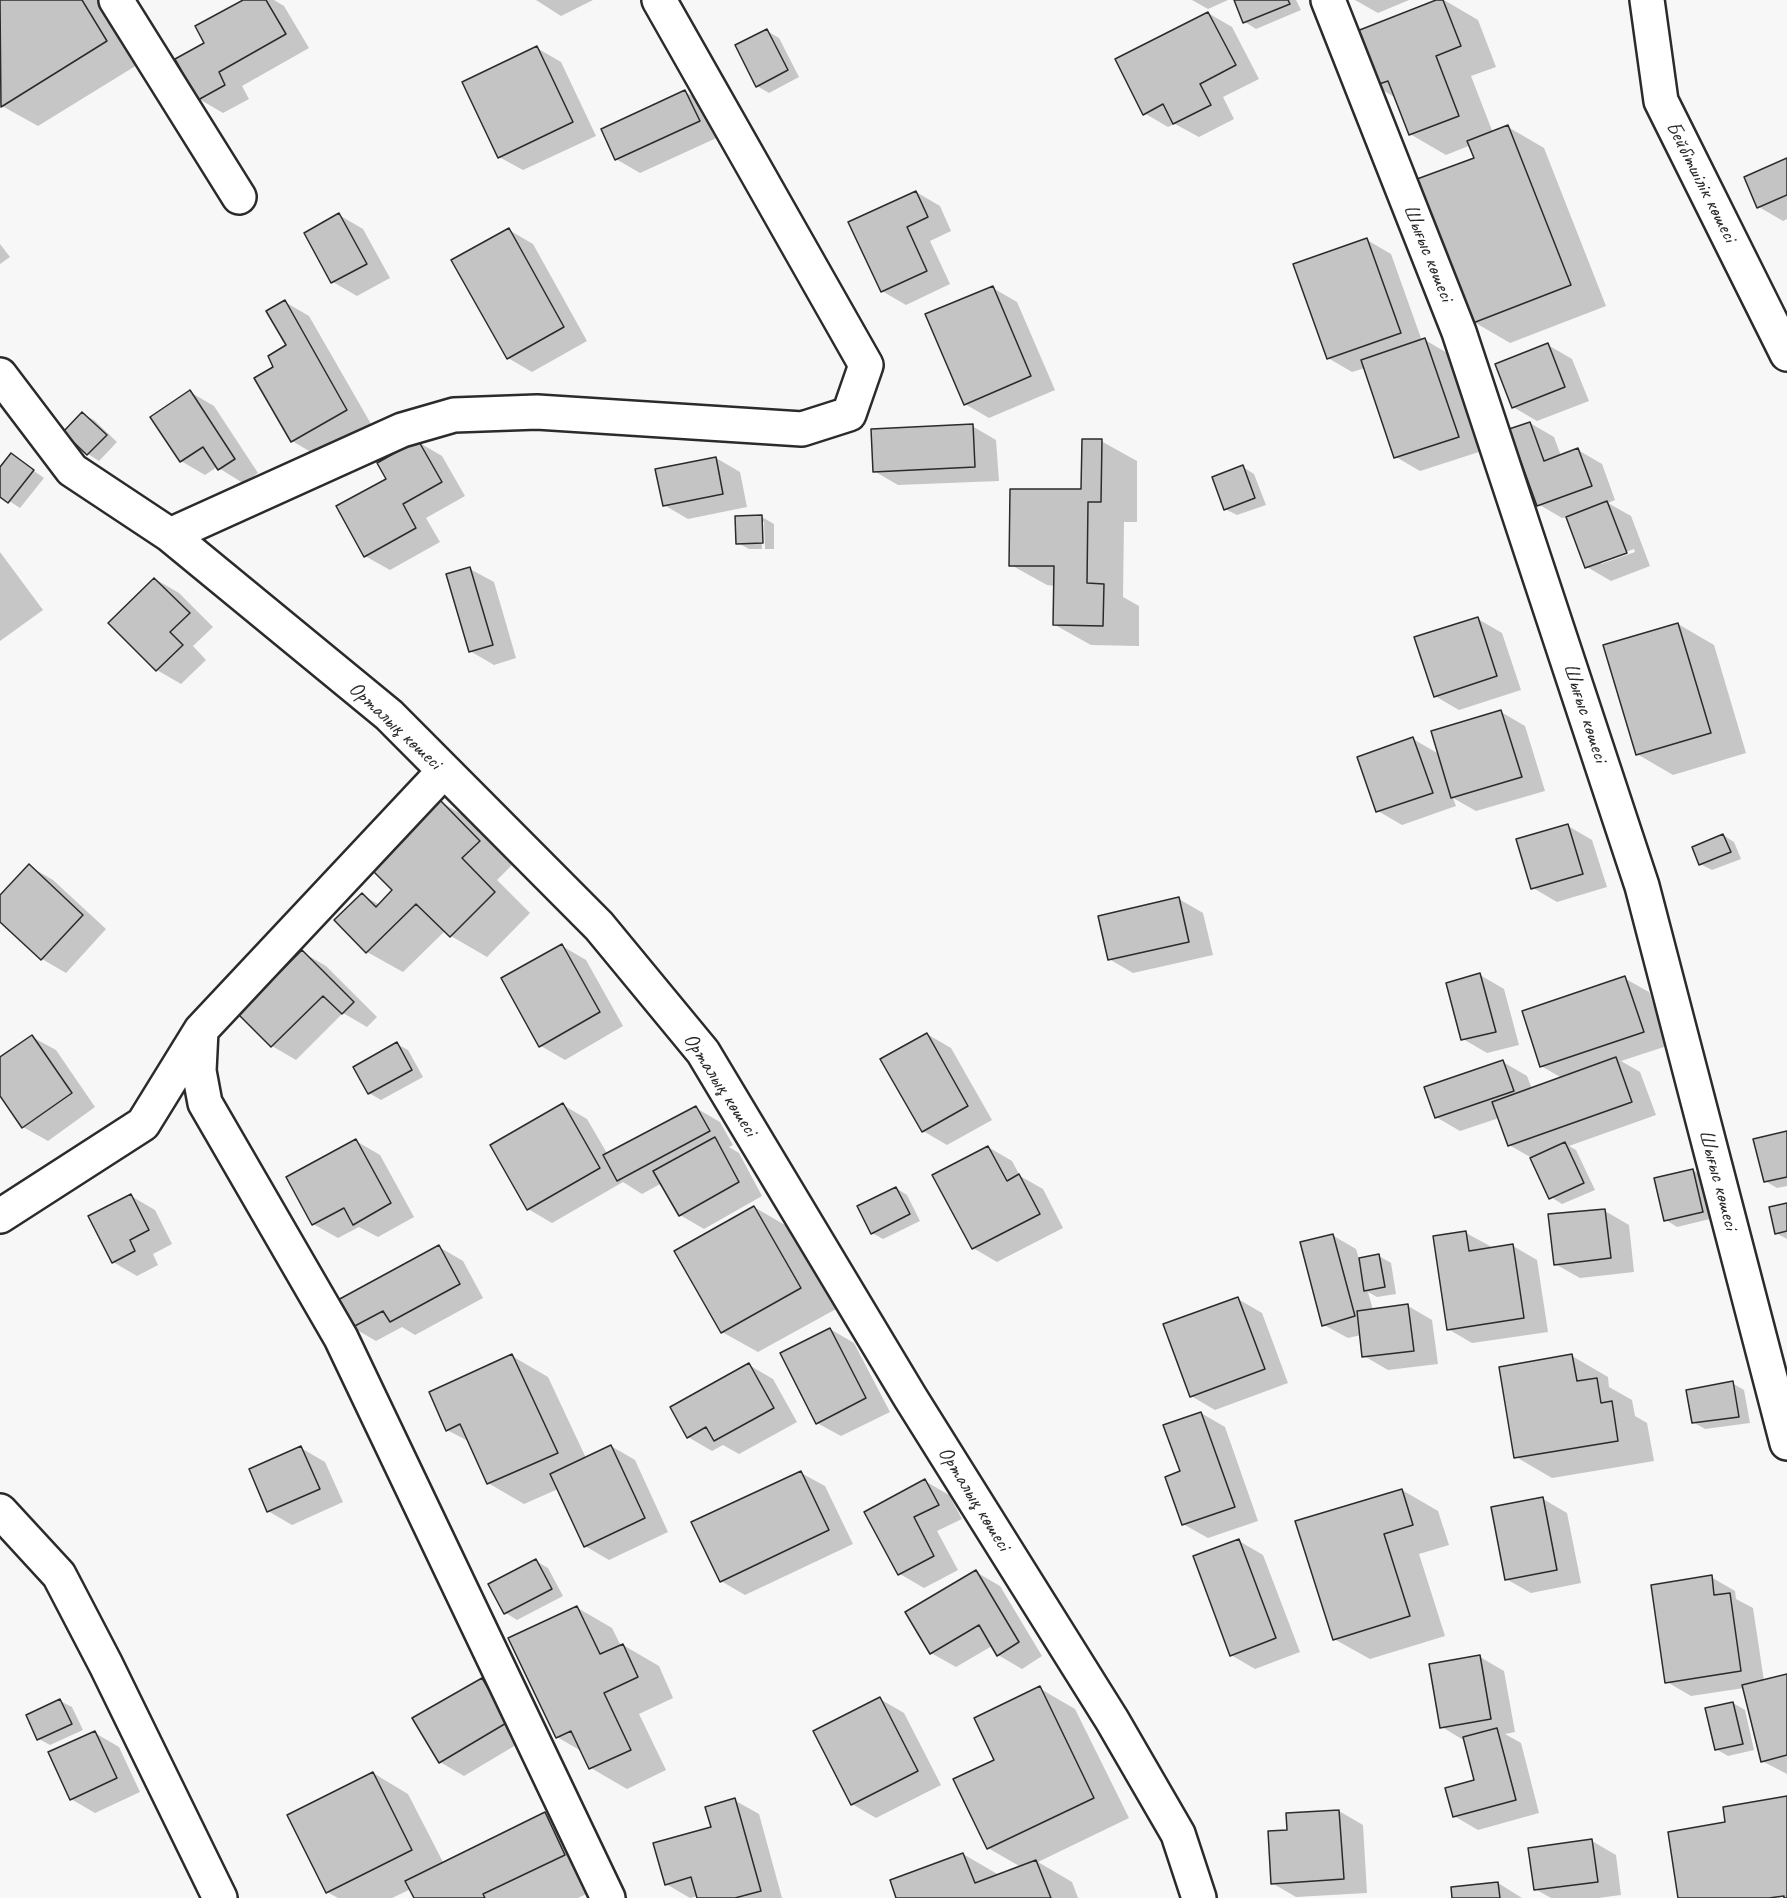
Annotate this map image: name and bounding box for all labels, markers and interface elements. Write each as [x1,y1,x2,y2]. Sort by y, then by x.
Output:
street label: Бейбітшілік көшесі [1660,117,1742,247]
street label: Шығыс көшесі [1397,201,1459,305]
street label: Шығыс көшесі [1557,660,1613,766]
street label: Орталық көшесі [343,676,447,776]
street label: Орталық көшесі [677,1029,763,1141]
street label: Шығыс көшесі [1693,1127,1743,1233]
street label: Орталық көшесі [932,1442,1016,1556]

